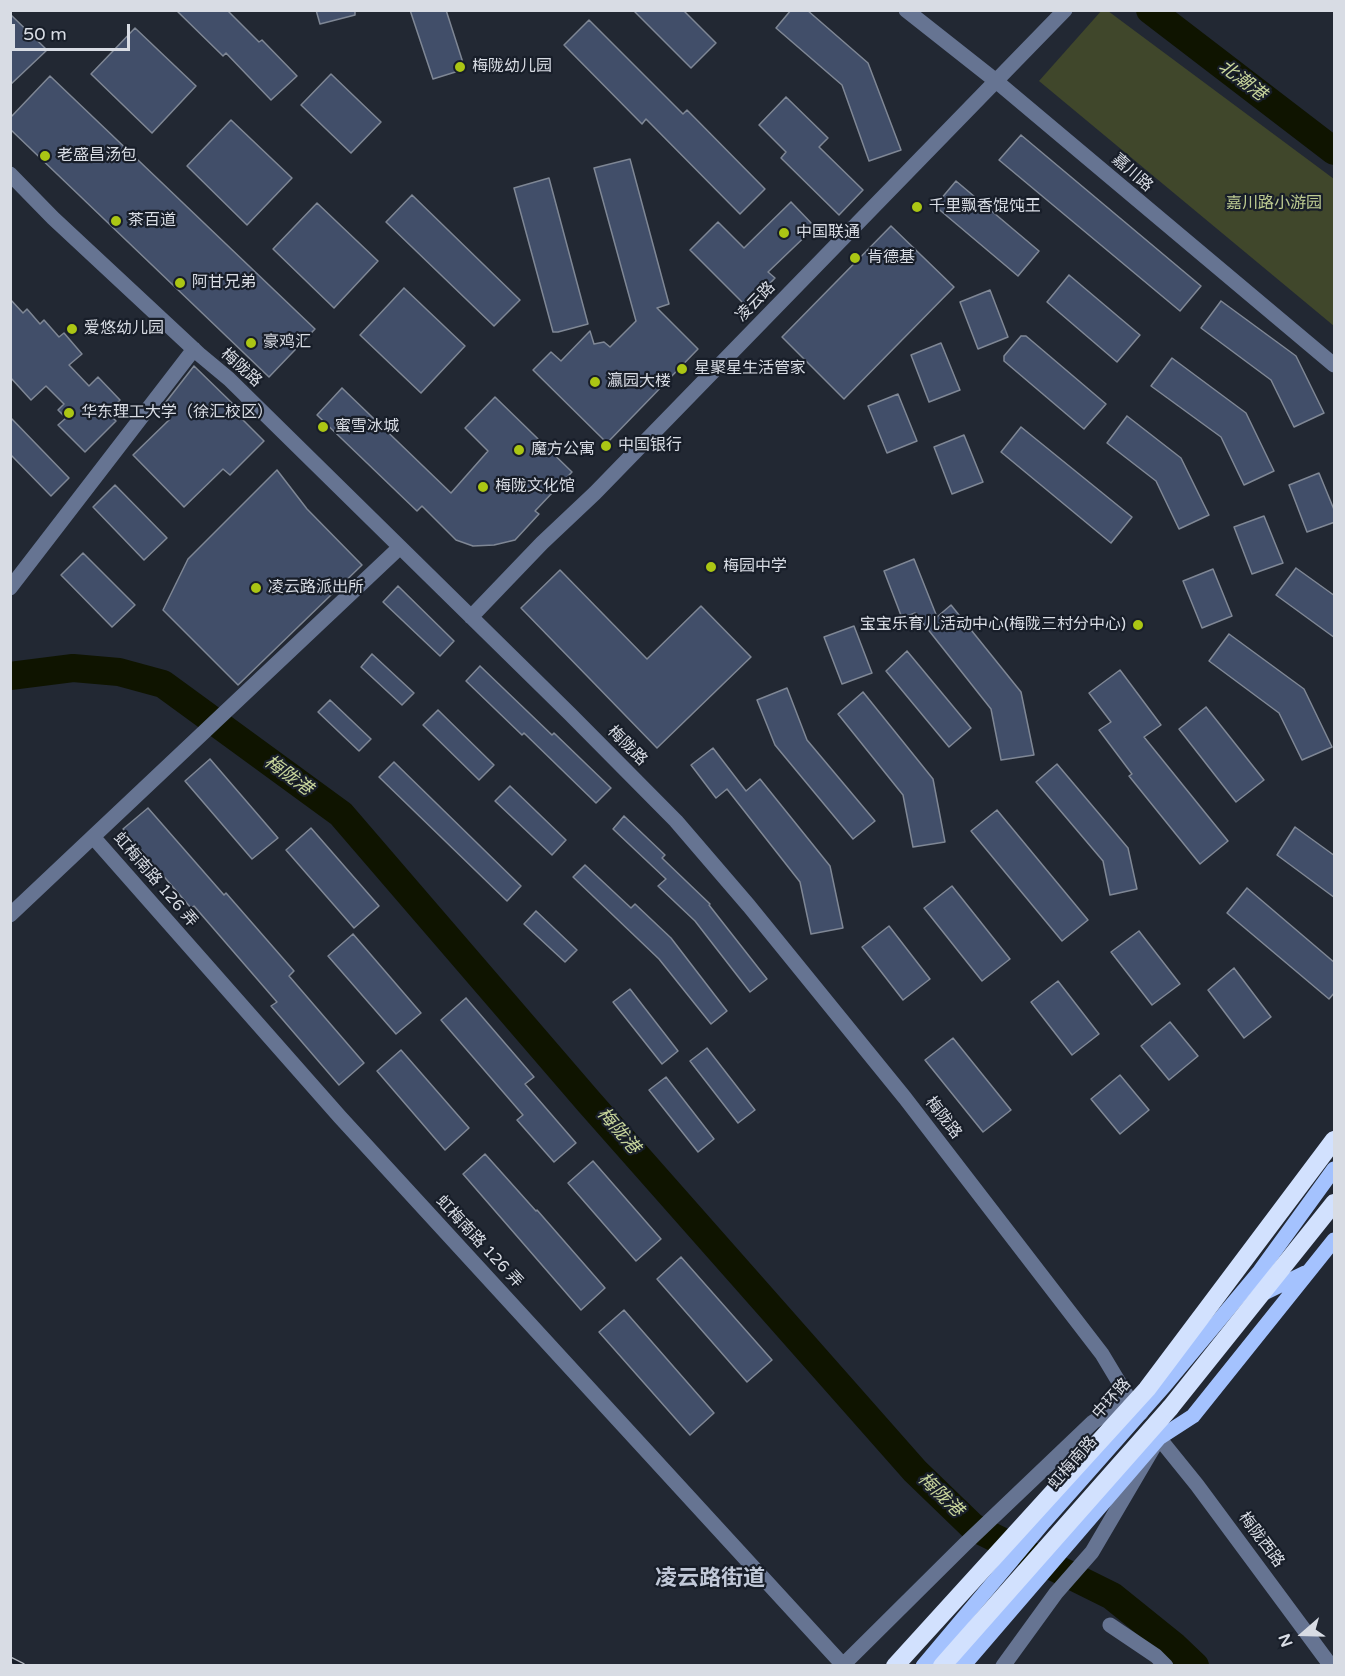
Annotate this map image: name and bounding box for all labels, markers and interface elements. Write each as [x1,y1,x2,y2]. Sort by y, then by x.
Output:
scale bar [15,12,134,50]
text: 50 m [23,23,67,45]
water label: 北潮港 [1214,56,1270,106]
place label: 梅陇幼儿园 [472,57,552,77]
marker: 梅陇幼儿园 [453,60,467,74]
place label: 老盛昌汤包 [57,146,137,166]
marker: 老盛昌汤包 [38,149,52,163]
street label: 嘉川路 [1108,150,1156,196]
park label: 嘉川路小游园 [1226,194,1322,214]
place label: 千里飘香馄饨王 [929,197,1041,217]
marker: 千里飘香馄饨王 [910,200,924,214]
place label: 茶百道 [128,211,176,231]
marker: 茶百道 [109,214,123,228]
place label: 中国联通 [796,223,860,243]
marker: 中国联通 [777,226,791,240]
place label: 肯德基 [867,248,915,268]
marker: 肯德基 [848,251,862,265]
place label: 阿甘兄弟 [192,273,256,293]
marker: 阿甘兄弟 [173,276,187,290]
street label: 凌云路 [732,278,780,326]
place label: 爱悠幼儿园 [84,319,164,339]
marker: 爱悠幼儿园 [65,322,79,336]
place label: 豪鸡汇 [263,333,311,353]
marker: 豪鸡汇 [244,336,258,350]
street label: 梅陇路 [217,345,265,391]
place label: 星聚星生活管家 [694,359,806,379]
marker: 星聚星生活管家 [675,362,689,376]
place label: 瀛园大楼 [607,372,671,392]
marker: 瀛园大楼 [588,375,602,389]
place label: 华东理工大学（徐汇校区） [81,403,273,423]
marker: 华东理工大学（徐汇校区） [62,406,76,420]
place label: 蜜雪冰城 [335,417,399,437]
marker: 蜜雪冰城 [316,420,330,434]
place label: 中国银行 [618,436,682,456]
marker: 中国银行 [599,439,613,453]
place label: 魔方公寓 [531,440,595,460]
marker: 魔方公寓 [512,443,526,457]
place label: 梅陇文化馆 [495,477,575,497]
marker: 梅陇文化馆 [476,480,490,494]
place label: 梅园中学 [723,557,787,577]
marker: 梅园中学 [704,560,718,574]
place label: 凌云路派出所 [268,578,364,598]
marker: 凌云路派出所 [249,581,263,595]
place label: 宝宝乐育儿活动中心(梅陇三村分中心) [860,615,1126,635]
marker: 宝宝乐育儿活动中心(梅陇三村分中心) [1131,618,1145,632]
street label: 梅陇路 [603,722,651,770]
water label: 梅陇港 [260,751,316,801]
street label: 虹梅南路 126 弄 [109,829,201,931]
street label: 梅陇路 [921,1093,965,1143]
water label: 梅陇港 [592,1104,644,1158]
street label: 虹梅南路 126 弄 [432,1192,526,1292]
street label: 中环路 [1089,1375,1135,1423]
street label: 虹梅南路 [1045,1433,1101,1493]
water label: 梅陇港 [913,1468,967,1522]
street label: 梅陇西路 [1234,1509,1288,1571]
district label: 凌云路街道 [655,1566,765,1592]
north arrow [1273,1604,1333,1664]
text: N [1274,1631,1298,1650]

